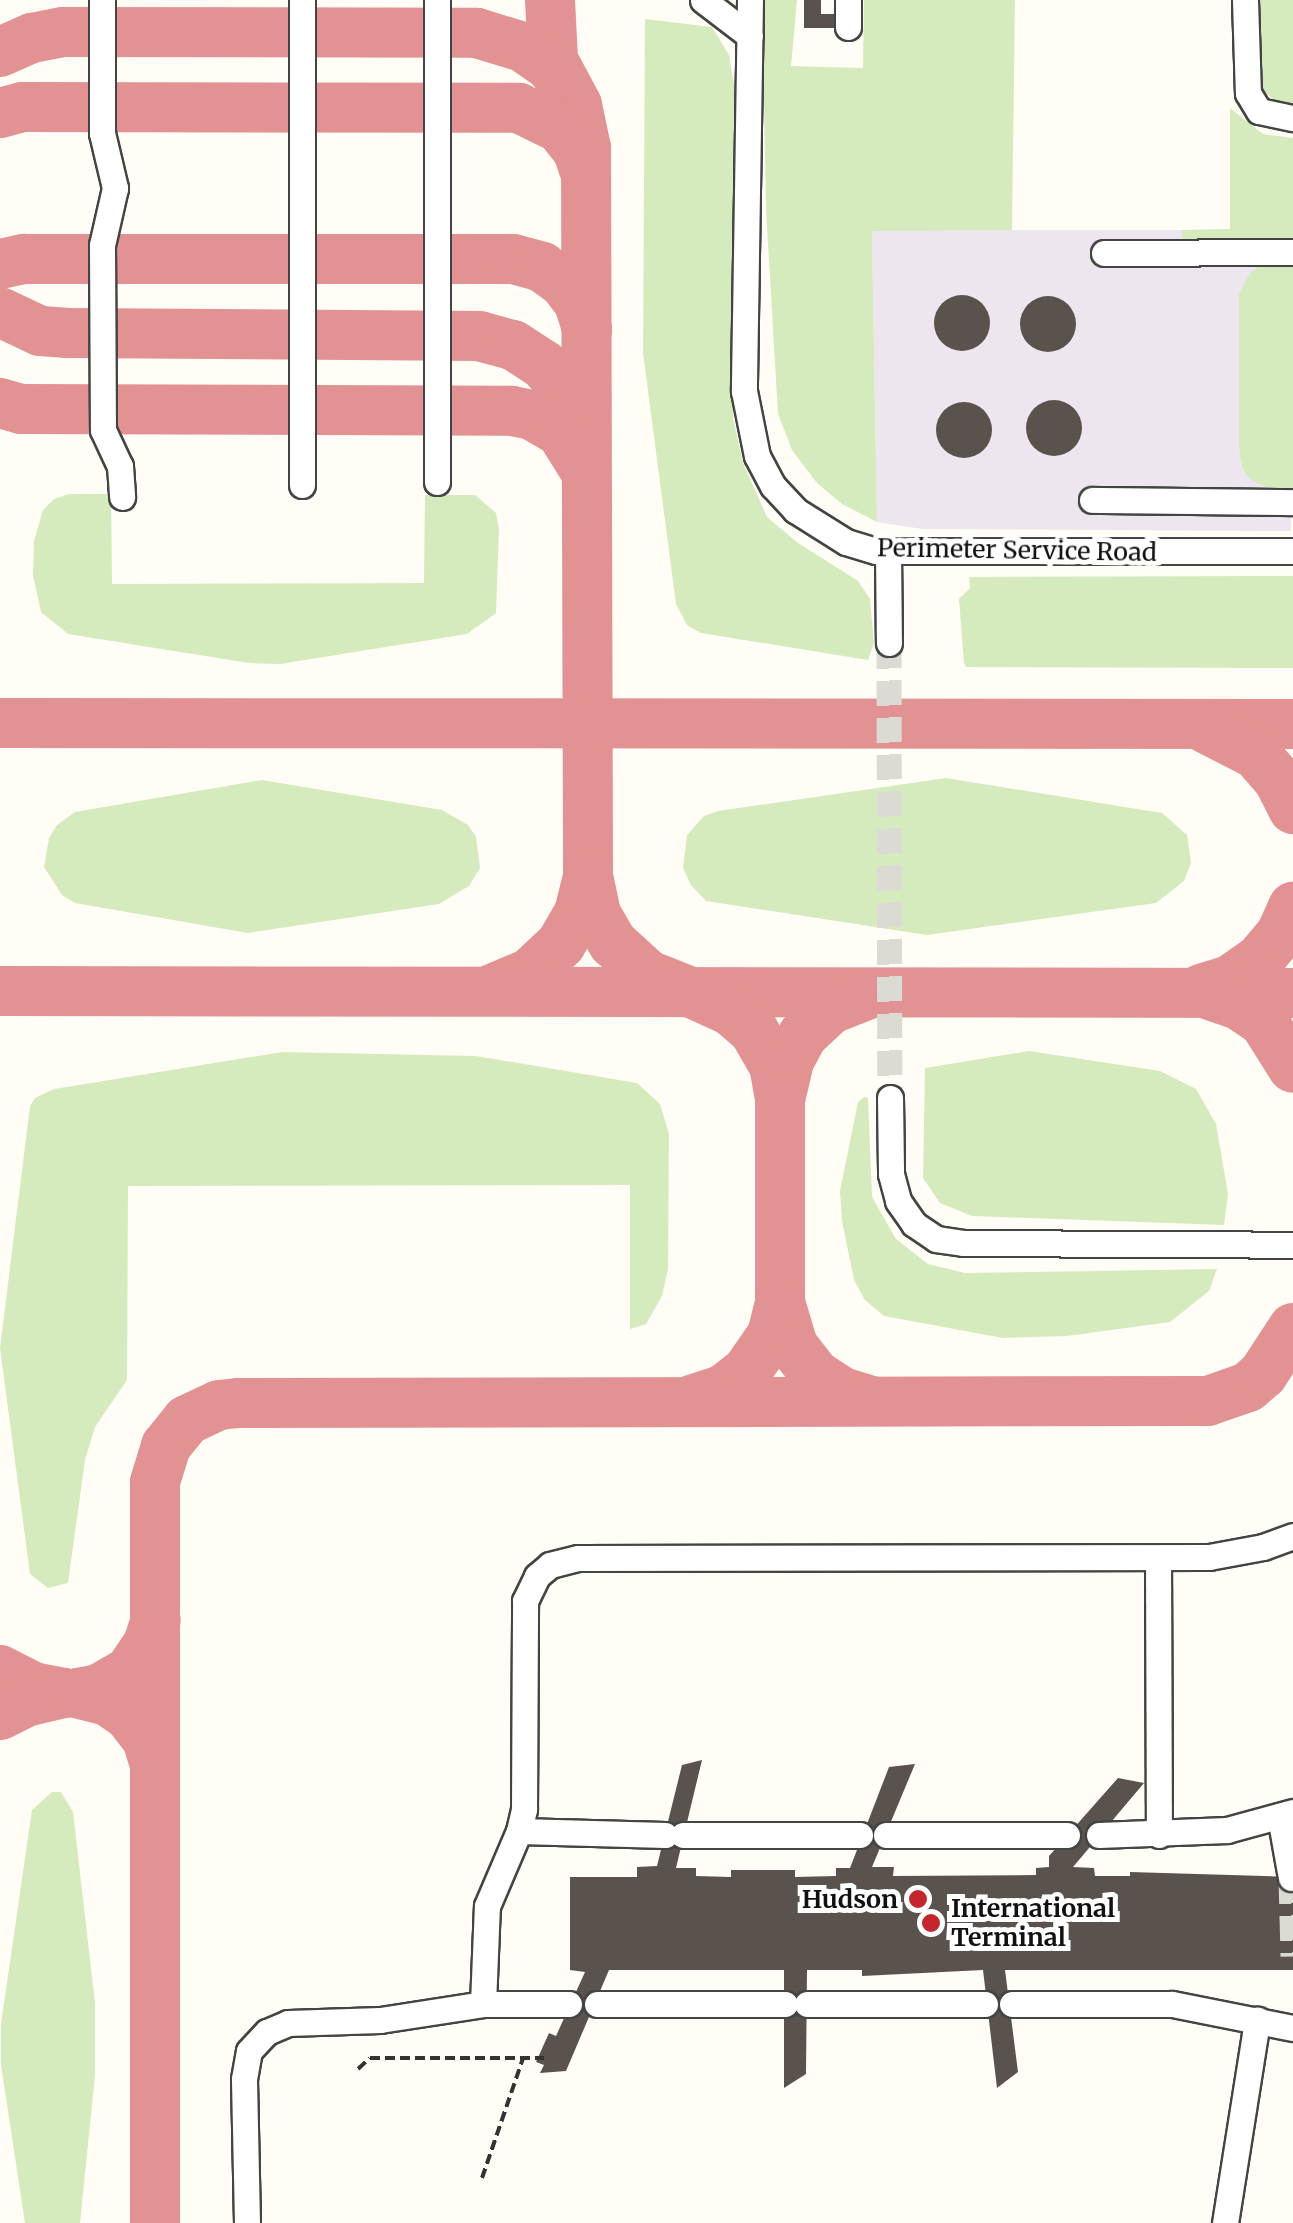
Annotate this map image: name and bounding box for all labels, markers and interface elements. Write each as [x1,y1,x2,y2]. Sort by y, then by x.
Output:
street label: Perimeter Service Road [877,533,1157,567]
place label: Hudson [802,1884,898,1914]
marker: Hudson [907,1888,929,1910]
place label: International Terminal [951,1894,1115,1953]
marker: International Terminal [920,1912,942,1934]

